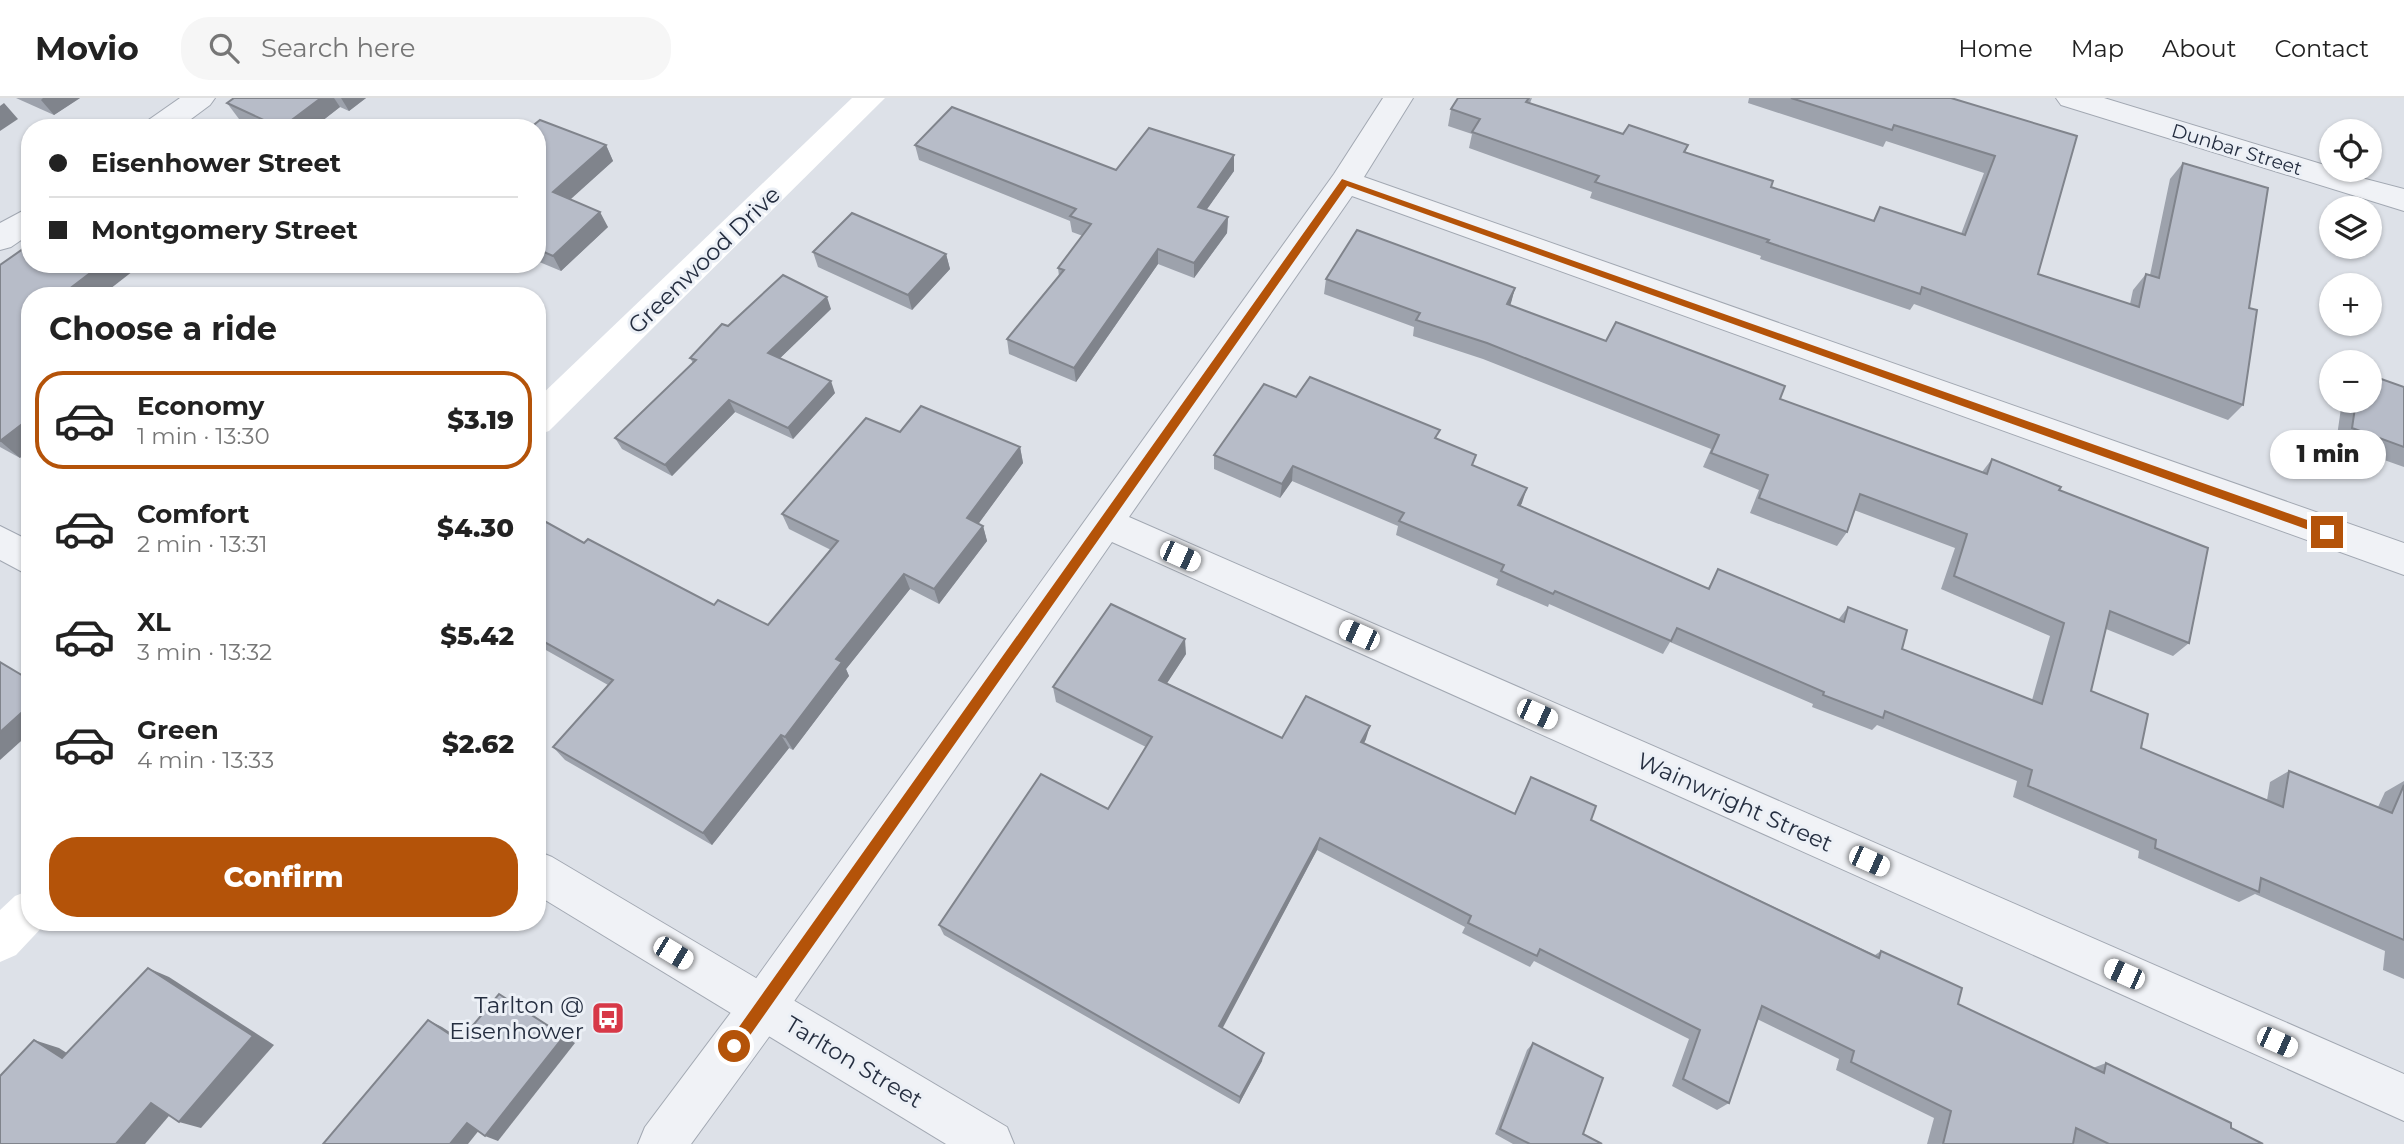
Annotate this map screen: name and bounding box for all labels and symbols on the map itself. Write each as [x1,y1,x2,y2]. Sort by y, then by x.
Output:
street label: Dunbar Street [2169,119,2305,180]
street label: Greenwood Drive [622,180,786,340]
callout: 1 min [2269,430,2385,480]
route end [2311,516,2343,548]
car [1157,538,1204,574]
car [1336,617,1383,653]
car [1514,696,1561,732]
street label: Wainwright Street [1633,746,1837,858]
car [1846,843,1893,879]
car [650,933,697,973]
car [2101,956,2148,992]
place label: Tarlton @ Eisenhower [449,991,584,1045]
bus stop icon: Tarlton @ Eisenhower [589,999,627,1037]
street label: Tarlton Street [780,1010,928,1114]
car [2254,1024,2301,1060]
route start [718,1030,750,1062]

